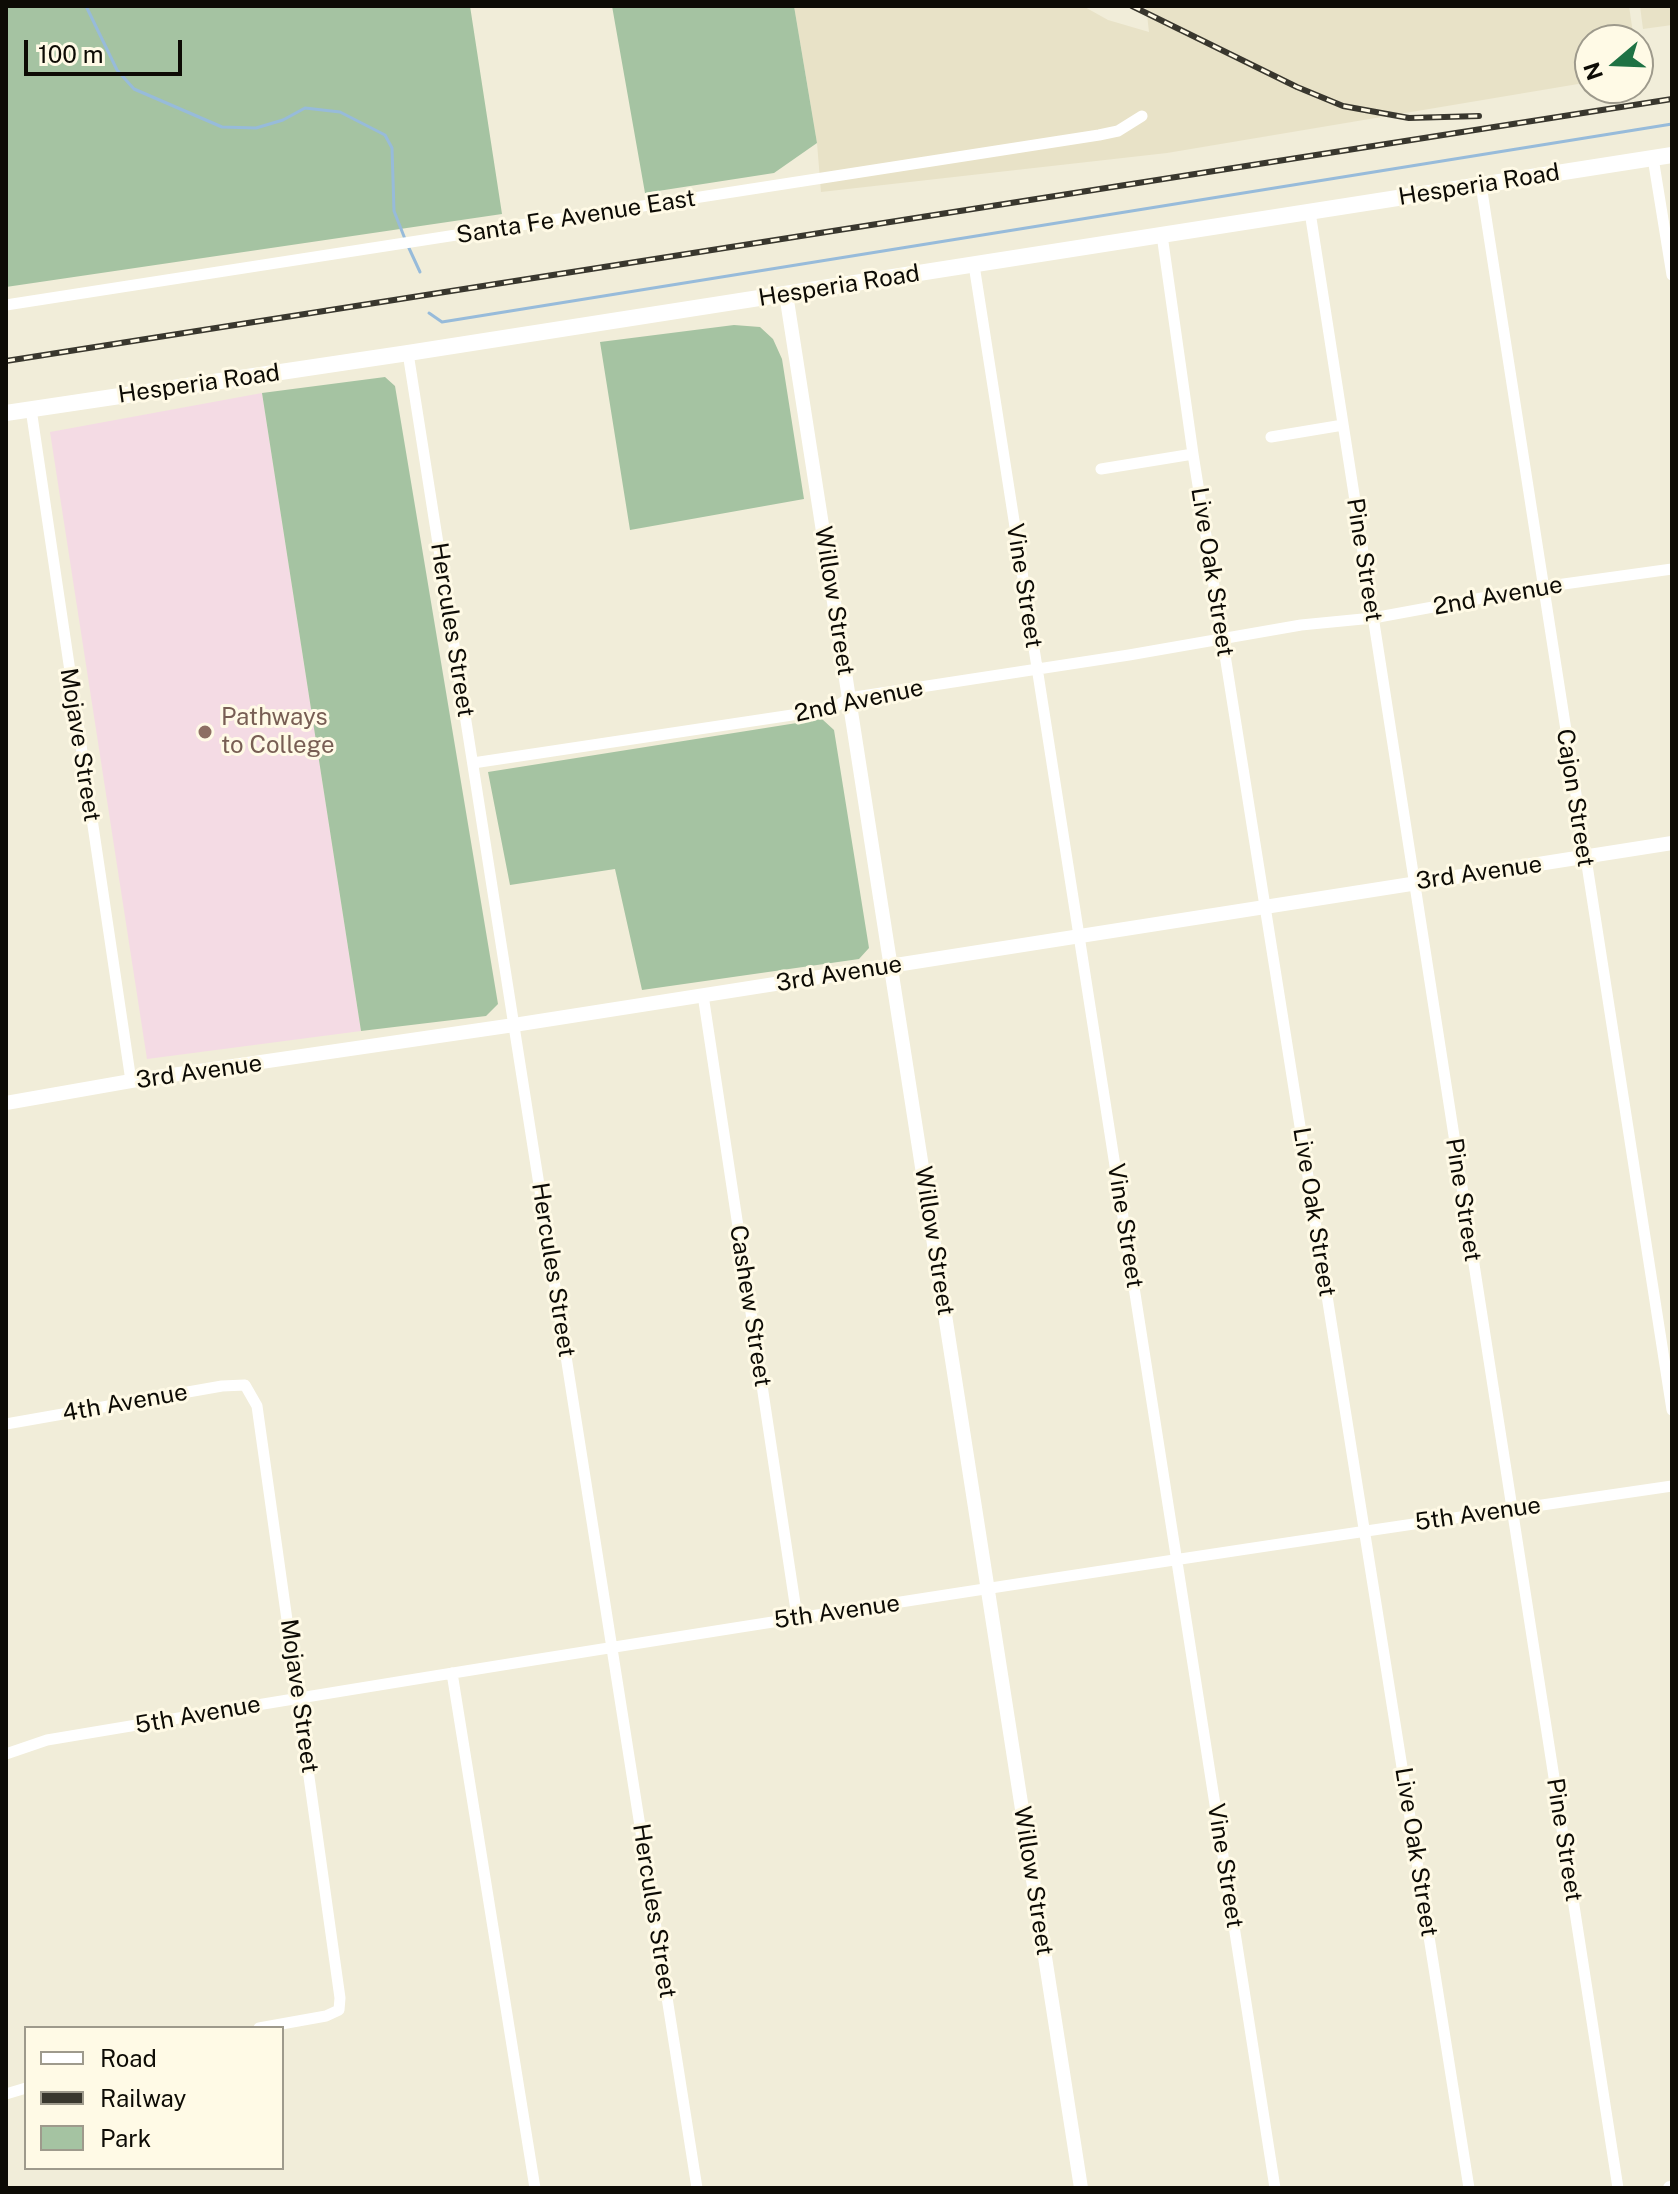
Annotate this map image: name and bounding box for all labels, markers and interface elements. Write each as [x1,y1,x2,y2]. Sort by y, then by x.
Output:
scale bar [28,24,186,74]
north arrow [1574,24,1654,104]
text: 100 m [38,40,104,68]
text: N [1578,59,1608,84]
street label: Hesperia Road [1396,158,1562,212]
street label: Santa Fe Avenue East [454,184,698,250]
street label: Hesperia Road [756,259,922,313]
street label: Hesperia Road [116,358,282,410]
street label: Live Oak Street [1184,485,1240,659]
street label: Pine Street [1340,496,1388,624]
street label: Vine Street [1000,522,1048,650]
street label: Willow Street [808,524,860,678]
street label: Hercules Street [424,541,480,719]
street label: 2nd Avenue [1431,570,1565,622]
street label: Mojave Street [54,666,106,824]
street label: 2nd Avenue [792,673,926,729]
place label: Pathways to College [221,704,335,760]
marker: Pathways to College [196,723,214,741]
street label: Cajon Street [1550,727,1600,869]
street label: 3rd Avenue [1414,850,1544,896]
street label: 3rd Avenue [774,950,904,998]
street label: 3rd Avenue [134,1049,264,1095]
street label: Live Oak Street [1286,1125,1342,1299]
street label: Pine Street [1439,1136,1487,1264]
street label: Vine Street [1101,1162,1149,1290]
street label: Willow Street [908,1164,960,1318]
street label: Hercules Street [525,1181,581,1359]
street label: Cashew Street [723,1223,777,1389]
street label: 4th Avenue [60,1378,190,1428]
street label: 5th Avenue [1413,1491,1543,1537]
street label: 5th Avenue [772,1589,902,1635]
street label: Mojave Street [274,1617,324,1775]
street label: 5th Avenue [133,1690,263,1740]
street label: Live Oak Street [1388,1765,1444,1939]
street label: Pine Street [1540,1776,1588,1904]
street label: Vine Street [1201,1802,1249,1930]
street label: Willow Street [1007,1804,1059,1958]
street label: Hercules Street [626,1822,682,2000]
legend [24,2026,284,2170]
text: Road [100,2044,157,2072]
text: Railway [100,2084,186,2112]
text: Park [100,2124,151,2152]

